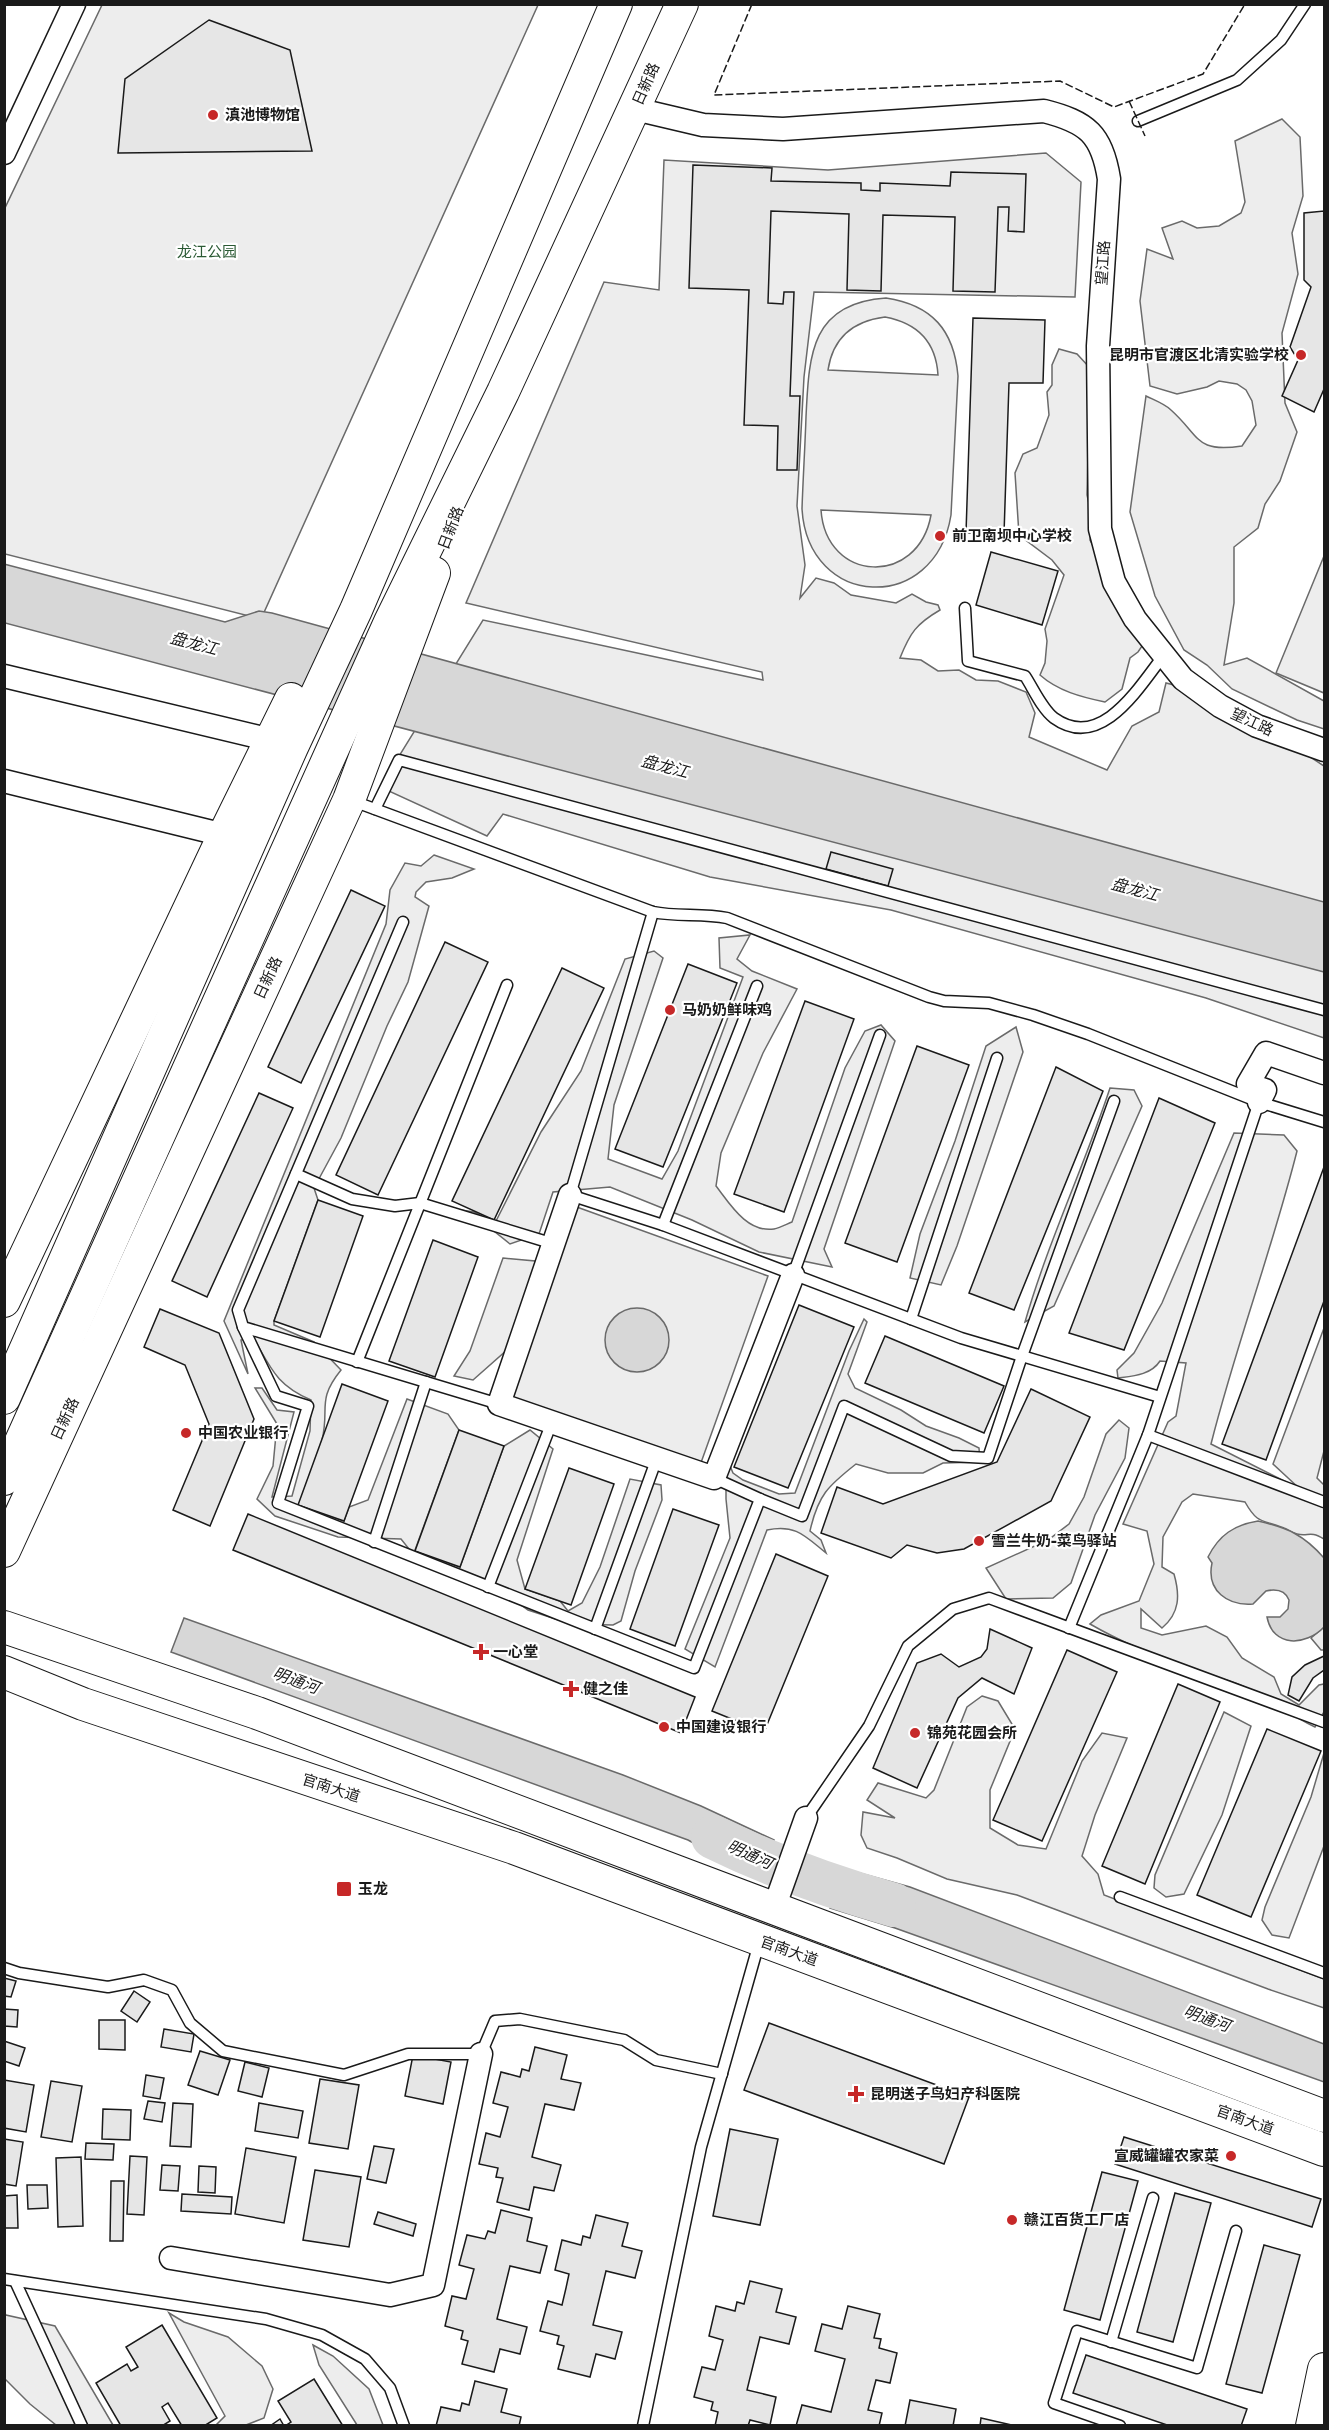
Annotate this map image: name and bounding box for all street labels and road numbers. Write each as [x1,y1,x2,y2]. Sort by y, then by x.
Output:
street label: 日新路 [628,59,662,108]
street label: 望江路 [1091,240,1113,286]
street label: 日新路 [434,503,467,552]
street label: 望江路 [1228,703,1277,739]
street label: 日新路 [249,953,285,1002]
street label: 日新路 [46,1394,82,1443]
street label: 官南大道 [300,1769,363,1805]
street label: 官南大道 [758,1931,821,1969]
street label: 官南大道 [1214,2100,1277,2138]

